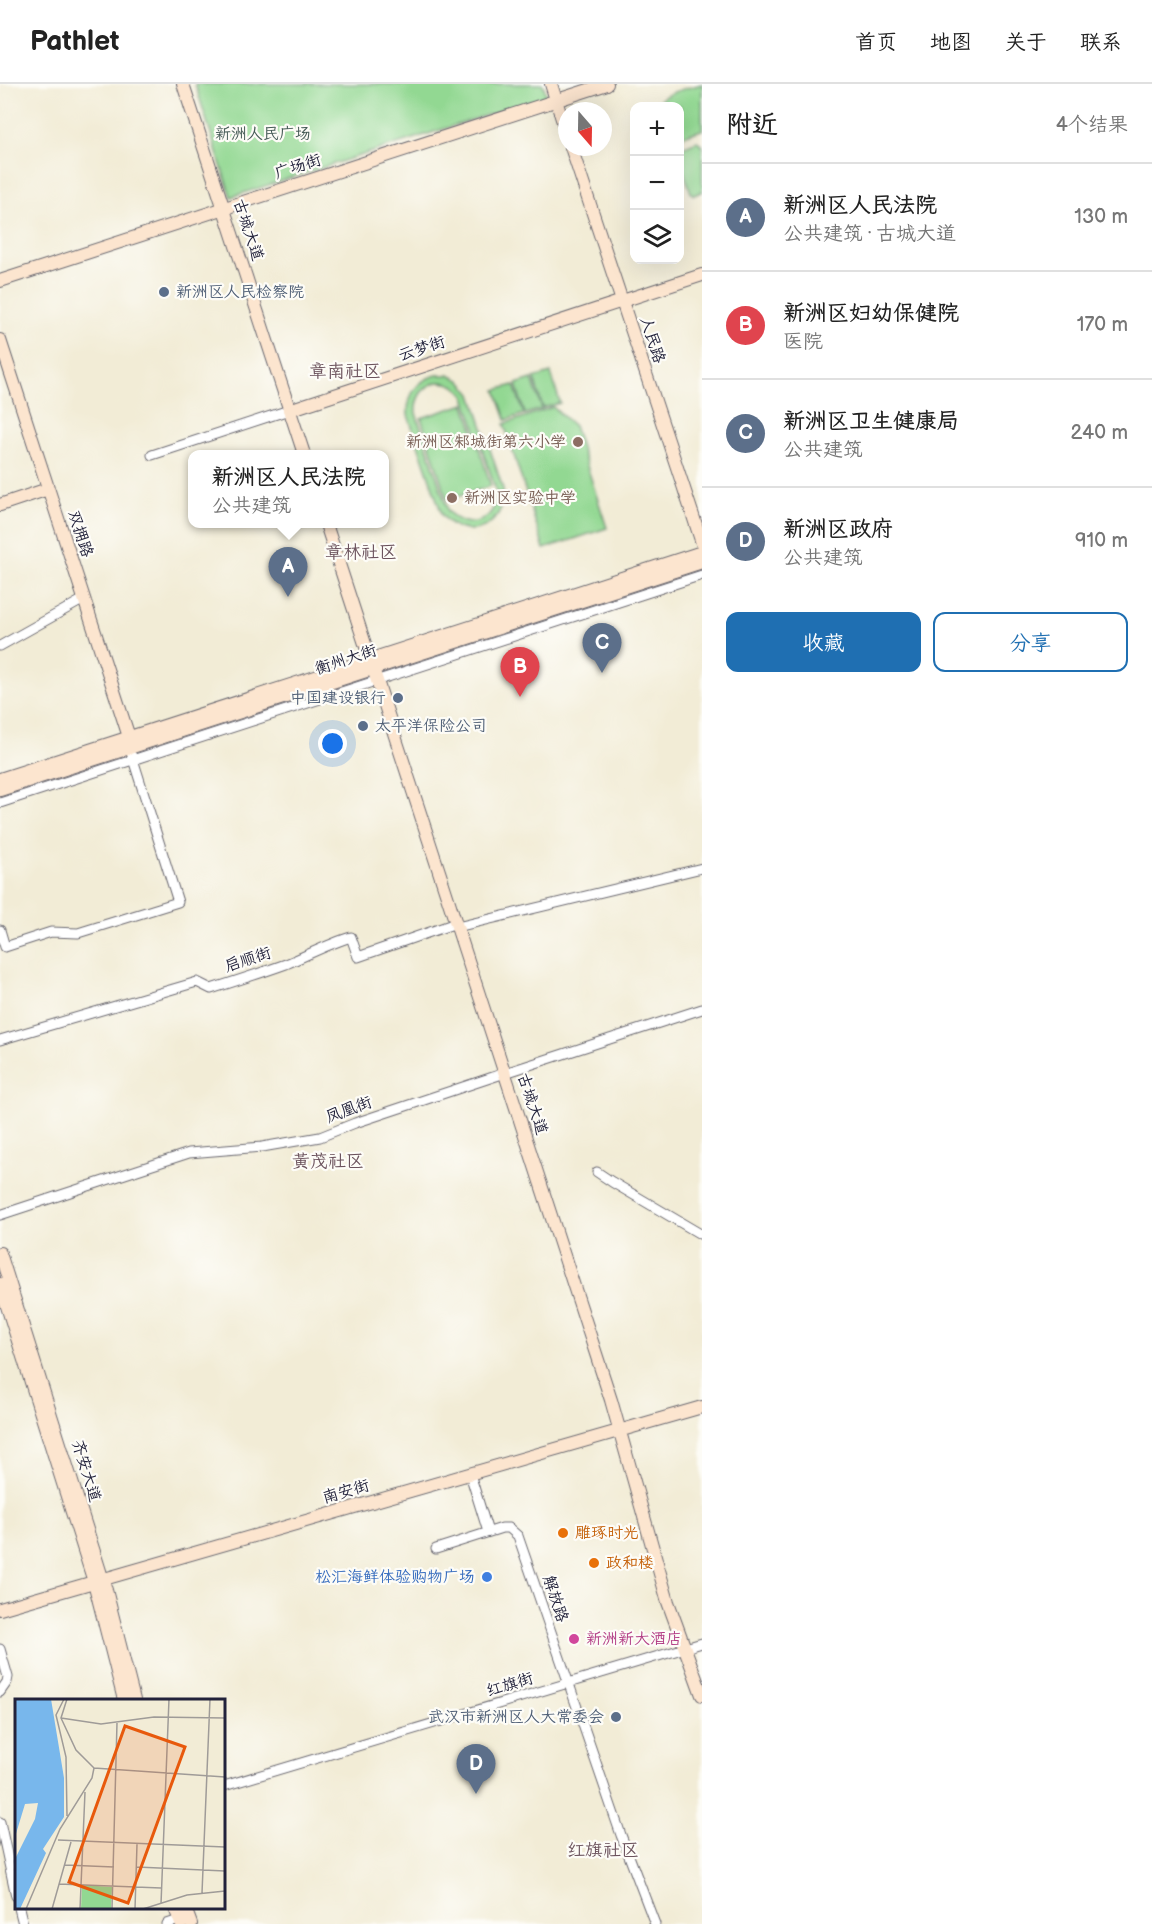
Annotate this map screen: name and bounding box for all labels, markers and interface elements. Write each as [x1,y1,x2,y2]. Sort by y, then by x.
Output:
text: Pathlet [30,25,119,58]
text: 首页 [855,30,897,55]
text: 地图 [930,30,972,55]
text: 关于 [1005,30,1047,55]
text: 联系 [1080,30,1122,55]
north arrow [558,102,612,156]
map controls [630,102,684,264]
button: + [630,102,684,156]
text: 附近 [726,110,778,141]
text: 4个结果 [1056,113,1128,137]
park label: 新洲人民广场 [215,125,311,144]
street label: 广场街 [272,151,324,183]
button: − [630,156,684,210]
text: 新洲区人民法院 [783,192,937,219]
street label: 古城大道 [229,197,267,263]
text: A [739,205,752,229]
text: 130 m [1074,205,1128,229]
button: layers [630,210,684,264]
text: 公共建筑 · 古城大道 [783,222,956,246]
place label: 新洲区人民检察院 [176,283,304,302]
marker: 新洲区人民检察院 [157,285,171,299]
text: 新洲区妇幼保健院 [783,300,959,327]
text: B [738,313,753,337]
text: 170 m [1077,313,1128,337]
street label: 人民路 [636,314,668,366]
text: 医院 [783,330,823,354]
street label: 云梦街 [396,333,448,365]
district label: 章南社区 [309,361,381,382]
text: 新洲区卫生健康局 [783,408,959,435]
text: C [738,421,753,445]
text: 240 m [1071,421,1128,445]
place label: 新洲区邾城街第六小学 [406,433,566,452]
marker: 新洲区邾城街第六小学 [571,435,585,449]
text: 公共建筑 [783,438,863,462]
popup [188,450,389,528]
text: 新洲区人民法院 [211,464,366,491]
place label: 新洲区实验中学 [464,489,576,508]
marker: 新洲区实验中学 [445,491,459,505]
text: 公共建筑 [211,494,291,518]
street label: 双拥路 [64,508,96,560]
text: 新洲区政府 [783,516,893,543]
text: D [739,529,752,553]
text: 910 m [1075,529,1128,553]
district label: 章林社区 [325,542,397,563]
text: 公共建筑 [783,546,863,570]
pin: A [268,548,308,597]
button: 收藏 [726,612,921,672]
button: 分享 [933,612,1128,672]
pin: C [582,624,622,673]
street label: 衡州大街 [313,641,379,679]
pin: B [500,648,540,697]
place label: 中国建设银行 [290,689,386,708]
marker: 中国建设银行 [391,691,405,705]
place label: 太平洋保险公司 [375,717,487,736]
marker: 太平洋保险公司 [356,719,370,733]
your location [318,729,347,758]
street label: 启顺街 [222,944,274,976]
street label: 古城大道 [513,1071,551,1137]
street label: 凤凰街 [323,1093,375,1127]
district label: 黄茂社区 [292,1151,364,1172]
street label: 齐安大道 [68,1438,104,1504]
street label: 南安街 [320,1476,372,1508]
place label: 雕琢时光 [575,1524,639,1543]
marker: 雕琢时光 [556,1526,570,1540]
place label: 政和楼 [606,1554,654,1573]
marker: 政和楼 [587,1556,601,1570]
place label: 松汇海鲜体验购物广场 [315,1568,475,1587]
marker: 松汇海鲜体验购物广场 [480,1570,494,1584]
street label: 解放路 [539,1573,571,1625]
place label: 新洲新大酒店 [586,1630,682,1649]
marker: 新洲新大酒店 [567,1632,581,1646]
street label: 红旗街 [484,1669,536,1701]
inset map [15,1699,225,1909]
place label: 武汉市新洲区人大常委会 [428,1708,604,1727]
marker: 武汉市新洲区人大常委会 [609,1710,623,1724]
pin: D [456,1744,496,1794]
district label: 红旗社区 [567,1840,639,1861]

